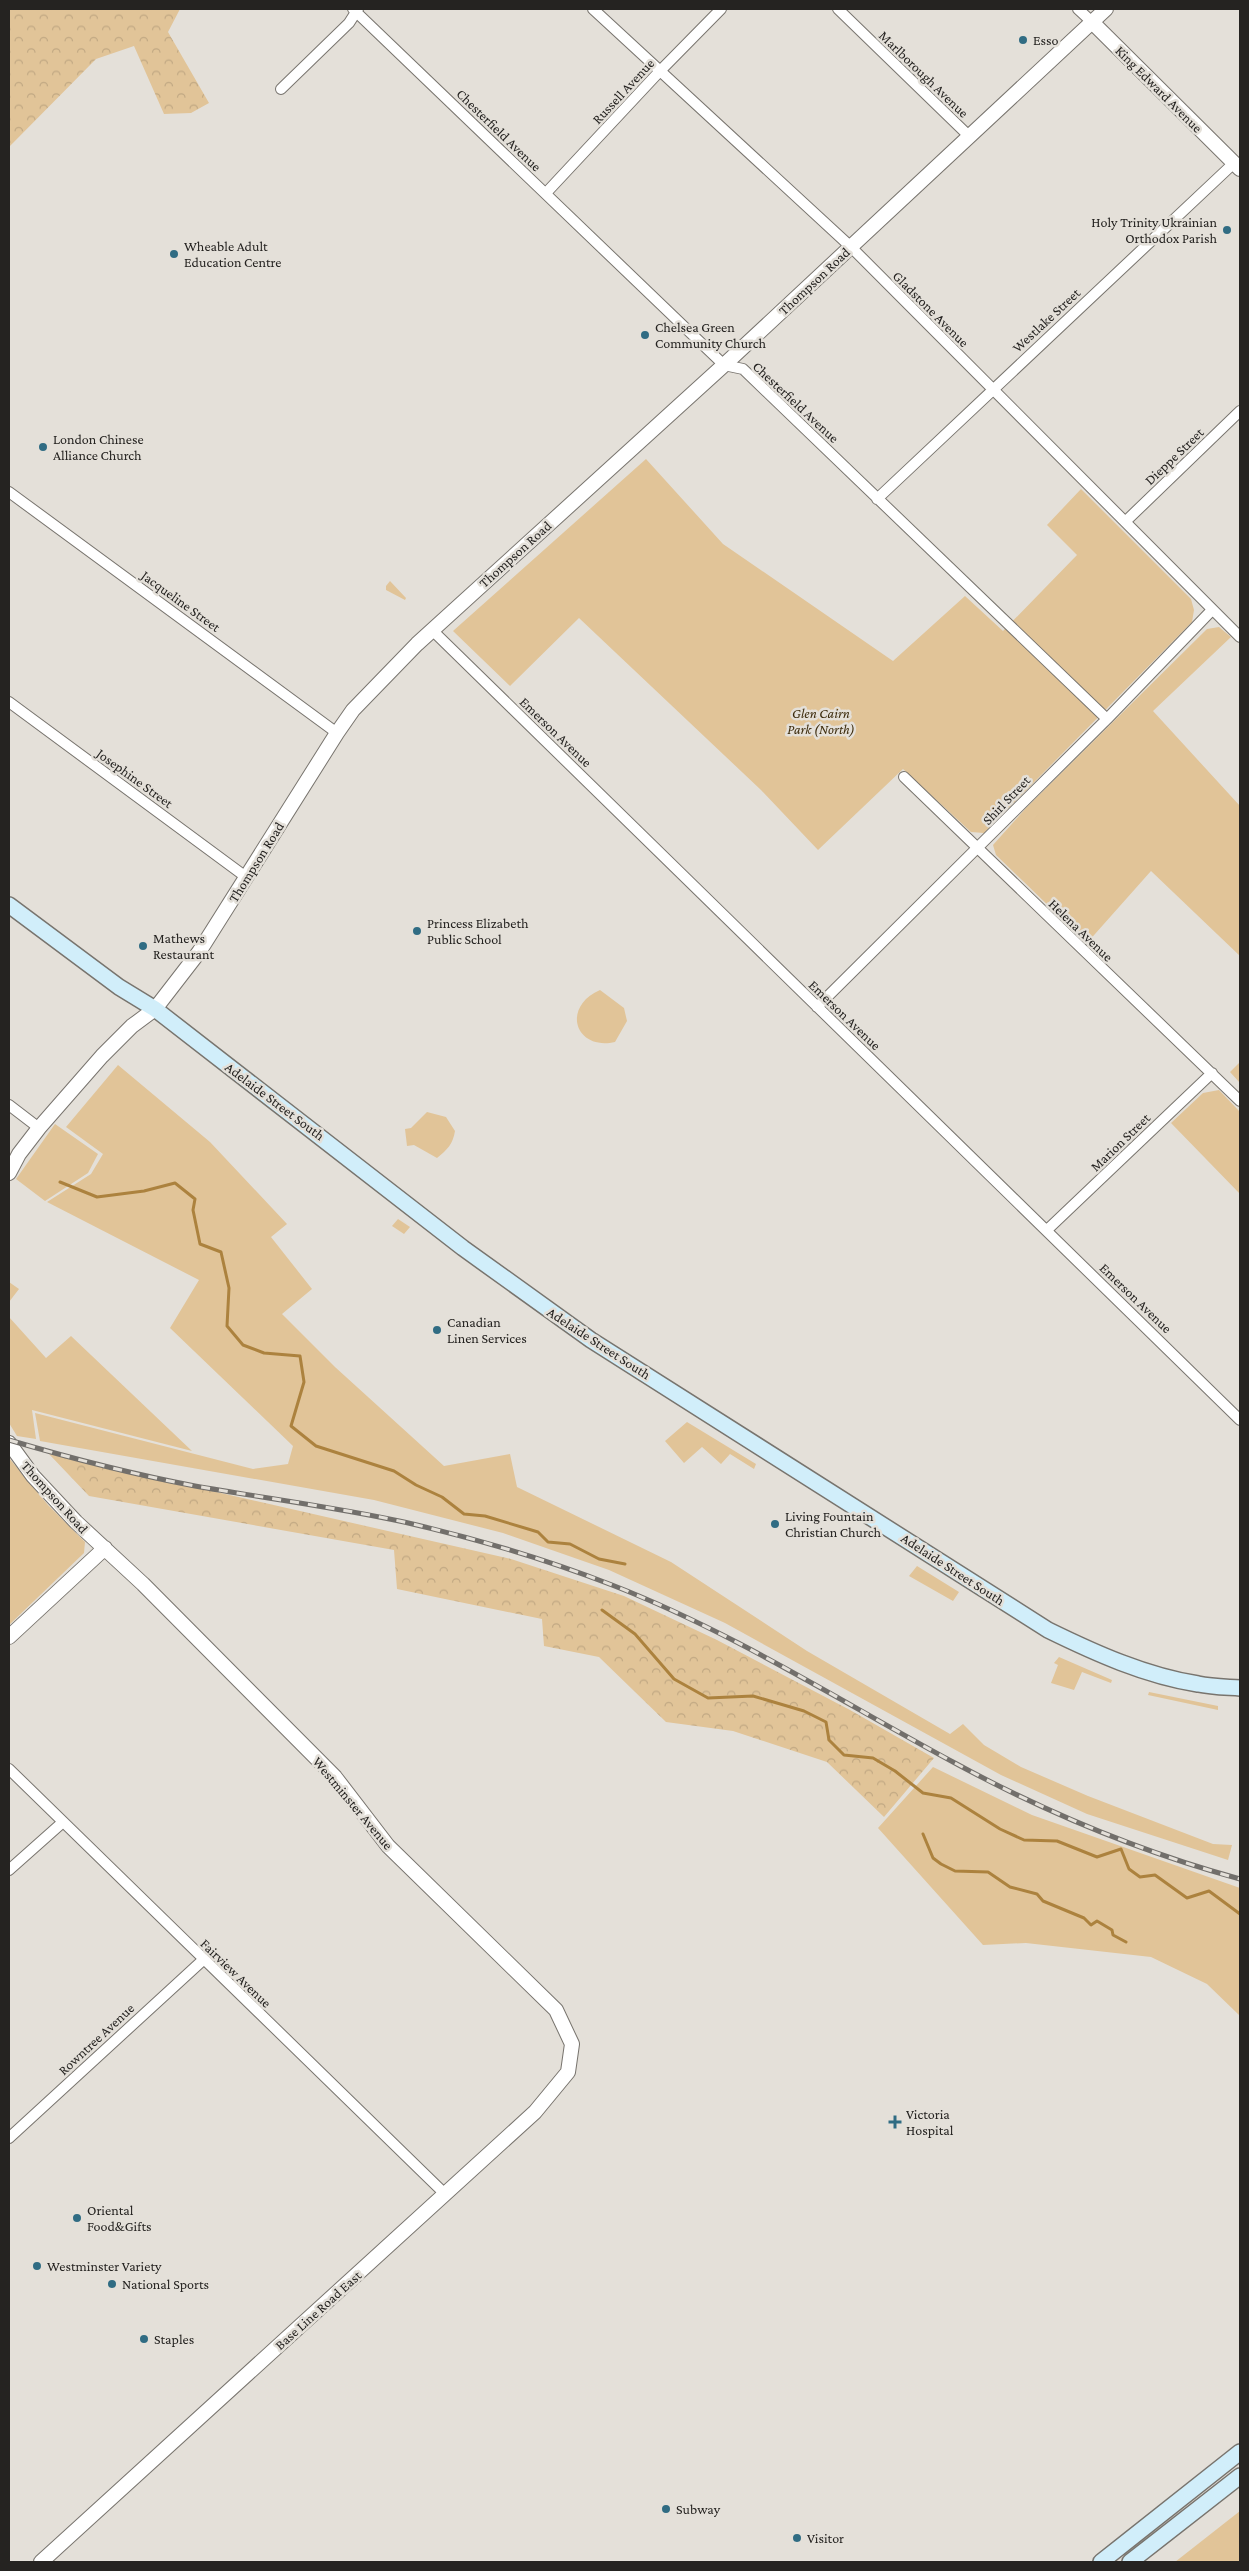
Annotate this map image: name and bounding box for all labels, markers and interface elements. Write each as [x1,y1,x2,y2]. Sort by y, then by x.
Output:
street label: Marlborough Avenue [876,27,972,121]
place label: Esso [1033,32,1059,48]
marker: Esso [1017,34,1029,46]
street label: King Edward Avenue [1112,42,1206,136]
street label: Russell Avenue [589,55,657,127]
street label: Chesterfield Avenue [453,85,545,175]
place label: Holy Trinity Ukrainian Orthodox Parish [1091,214,1217,246]
marker: Holy Trinity Ukrainian Orthodox Parish [1221,224,1233,236]
place label: Wheable Adult Education Centre [184,238,281,270]
street label: Thompson Road [775,243,853,318]
marker: Wheable Adult Education Centre [168,248,180,260]
street label: Gladstone Avenue [890,268,972,350]
street label: Westlake Street [1009,284,1083,355]
place label: Chelsea Green Community Church [655,319,766,351]
marker: Chelsea Green Community Church [639,329,651,341]
street label: Chesterfield Avenue [750,358,842,446]
street label: Dieppe Street [1141,424,1207,488]
place label: London Chinese Alliance Church [53,431,144,463]
marker: London Chinese Alliance Church [37,441,49,453]
street label: Thompson Road [476,517,555,591]
street label: Jacqueline Street [137,566,224,635]
street label: Emerson Avenue [517,694,595,770]
park label: Glen Cairn Park (North) [787,705,855,738]
street label: Josephine Street [92,744,177,811]
street label: Shirl Street [979,772,1033,828]
street label: Thompson Road [225,818,287,905]
street label: Helena Avenue [1046,895,1116,965]
place label: Princess Elizabeth Public School [427,915,529,947]
marker: Princess Elizabeth Public School [411,925,423,937]
place label: Mathews Restaurant [153,930,214,962]
marker: Mathews Restaurant [137,940,149,952]
street label: Emerson Avenue [806,977,884,1053]
street label: Adelaide Street South [222,1059,328,1144]
street label: Marion Street [1087,1109,1153,1174]
street label: Emerson Avenue [1097,1260,1175,1336]
street label: Adelaide Street South [544,1304,654,1383]
place label: Canadian Linen Services [447,1314,527,1346]
marker: Canadian Linen Services [431,1324,443,1336]
street label: Thompson Road [18,1458,92,1537]
place label: Living Fountain Christian Church [785,1508,881,1540]
marker: Living Fountain Christian Church [769,1518,781,1530]
street label: Adelaide Street South [898,1530,1008,1609]
street label: Westminster Avenue [310,1753,396,1853]
street label: Fairview Avenue [197,1935,275,2011]
street label: Rowntree Avenue [55,2000,137,2078]
place label: Victoria Hospital [906,2106,954,2138]
marker: Victoria Hospital [888,2115,902,2129]
place label: Oriental Food&Gifts [87,2202,151,2234]
marker: Oriental Food&Gifts [71,2212,83,2224]
place label: Westminster Variety [47,2258,162,2274]
marker: Westminster Variety [31,2260,43,2272]
street label: Base Line Road East [272,2267,365,2353]
place label: National Sports [122,2276,209,2292]
marker: National Sports [106,2278,118,2290]
place label: Staples [154,2331,194,2347]
marker: Staples [138,2333,150,2345]
place label: Subway [676,2501,721,2517]
marker: Subway [660,2503,672,2515]
place label: Visitor [807,2530,844,2546]
marker: Visitor [791,2532,803,2544]

